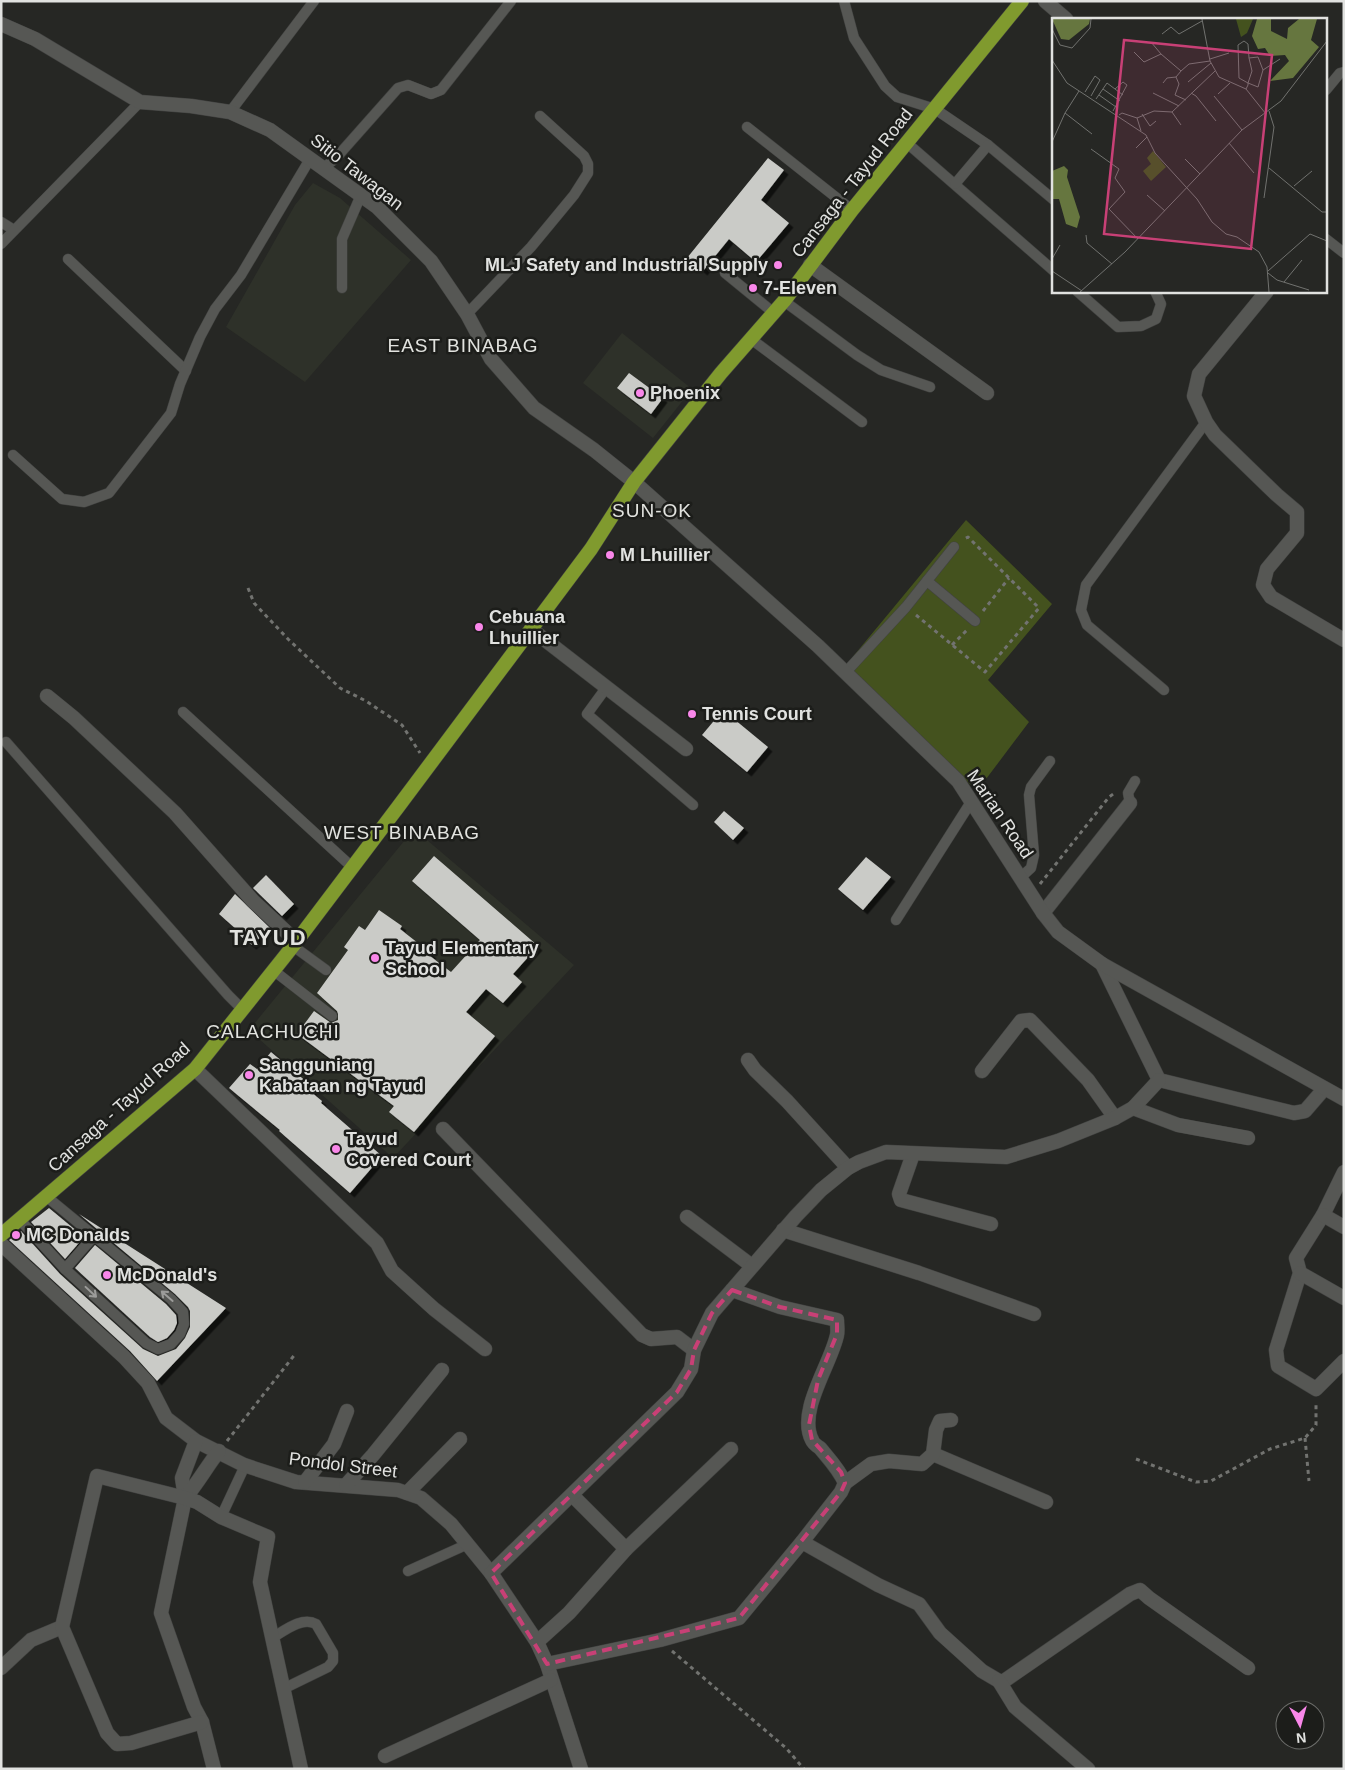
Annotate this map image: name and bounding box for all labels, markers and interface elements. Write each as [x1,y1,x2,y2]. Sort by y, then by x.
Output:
inset map [1052,18,1328,292]
street label: Cansaga - Tayud Road [788,104,916,262]
street label: Sitio Tawagan [307,130,407,214]
place label: MLJ Safety and Industrial Supply [485,255,768,275]
marker: MLJ Safety and Industrial Supply [772,259,784,271]
place label: 7-Eleven [763,278,837,298]
marker: 7-Eleven [747,282,759,294]
district label: EAST BINABAG [387,335,539,356]
place label: Phoenix [650,383,720,403]
marker: Phoenix [634,387,646,399]
district label: SUN-OK [612,500,692,521]
place label: M Lhuillier [620,545,710,565]
marker: M Lhuillier [604,549,616,561]
place label: Cebuana Lhuillier [489,607,566,648]
marker: Cebuana Lhuillier [473,621,485,633]
place label: Tennis Court [702,704,812,724]
marker: Tennis Court [686,708,698,720]
street label: Marian Road [963,766,1037,862]
district label: WEST BINABAG [324,822,480,843]
district label: TAYUD [229,925,307,950]
place label: Tayud Elementary School [385,938,539,979]
marker: Tayud Elementary School [369,952,381,964]
district label: CALACHUCHI [206,1021,340,1042]
street label: Cansaga - Tayud Road [44,1038,194,1176]
place label: Sangguniang Kabataan ng Tayud [259,1055,424,1096]
marker: Sangguniang Kabataan ng Tayud [243,1069,255,1081]
place label: Tayud Covered Court [346,1129,471,1170]
marker: Tayud Covered Court [330,1143,342,1155]
place label: MC Donalds [26,1225,130,1245]
marker: MC Donalds [10,1229,22,1241]
place label: McDonald's [117,1265,217,1285]
marker: McDonald's [101,1269,113,1281]
one-way arrow [84,1286,97,1298]
one-way arrow [160,1290,173,1302]
street label: Pondol Street [288,1448,398,1482]
north arrow [1275,1700,1325,1750]
text: N [1295,1729,1307,1746]

